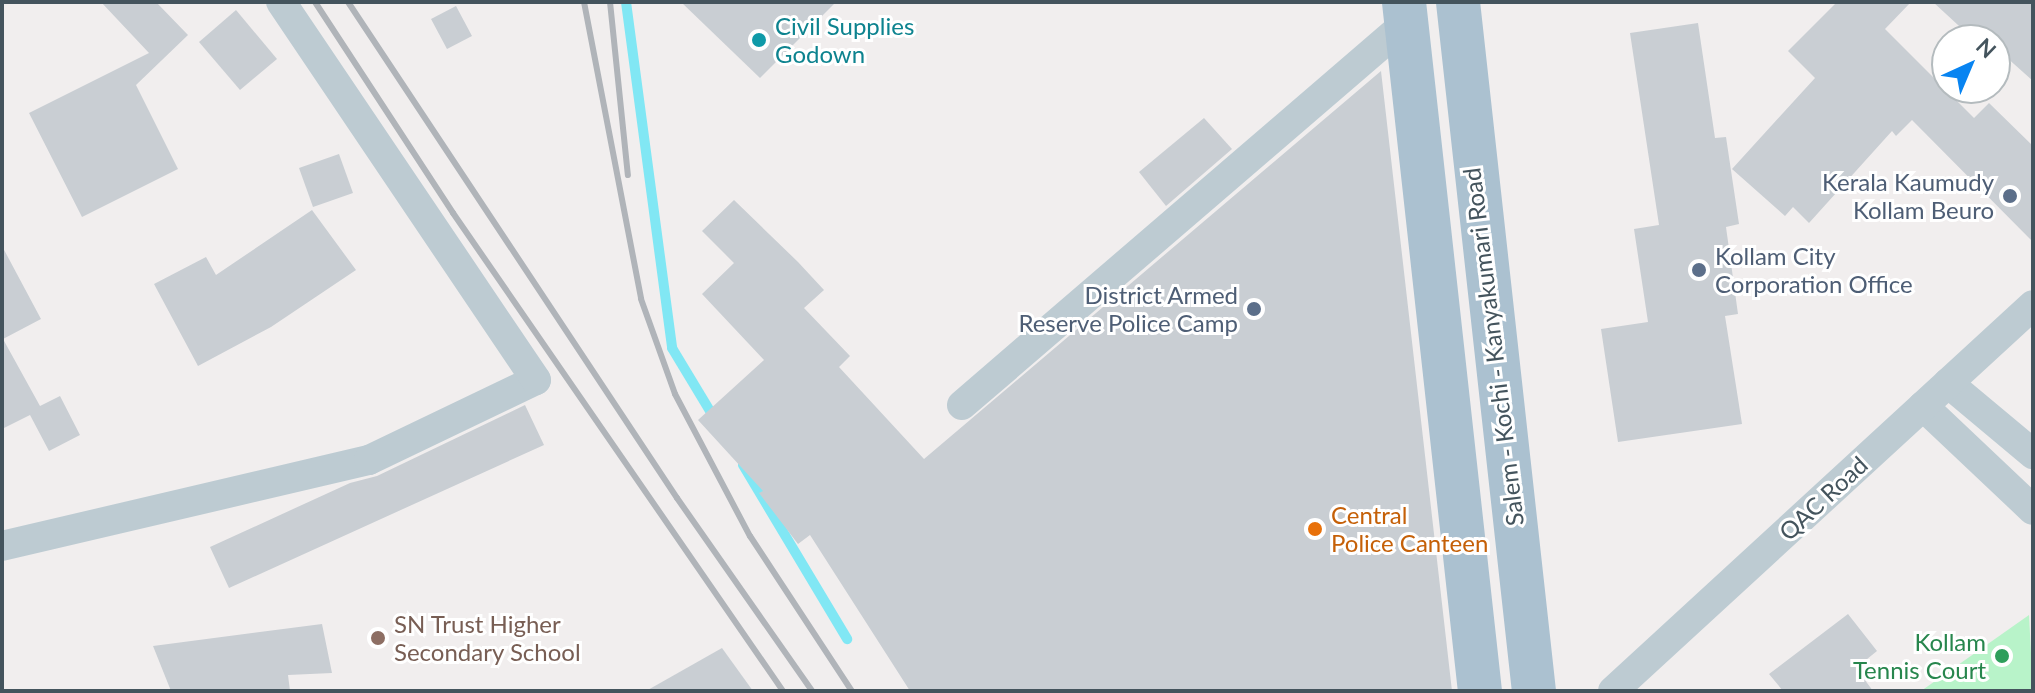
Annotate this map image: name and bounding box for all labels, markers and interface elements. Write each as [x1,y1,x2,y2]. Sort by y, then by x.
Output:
place label: Civil Supplies Godown [775,12,914,68]
north arrow [1931,24,2011,104]
marker: Civil Supplies Godown [750,31,768,49]
text: N [1971,32,2002,63]
street label: Salem - Kochi - Kanyakumari Road [1457,166,1529,528]
place label: Kerala Kaumudy Kollam Beuro [1822,168,1994,224]
marker: Kerala Kaumudy Kollam Beuro [2001,187,2019,205]
place label: Kollam City Corporation Office [1715,242,1913,298]
marker: Kollam City Corporation Office [1690,261,1708,279]
place label: District Armed Reserve Police Camp [1018,281,1238,337]
marker: District Armed Reserve Police Camp [1245,300,1263,318]
street label: QAC Road [1773,450,1873,546]
place label: Central Police Canteen [1331,501,1488,557]
marker: Central Police Canteen [1306,520,1324,538]
place label: SN Trust Higher Secondary School [394,610,581,666]
place label: Kollam Tennis Court [1853,628,1986,684]
marker: SN Trust Higher Secondary School [369,629,387,647]
marker: Kollam Tennis Court [1993,647,2011,665]

